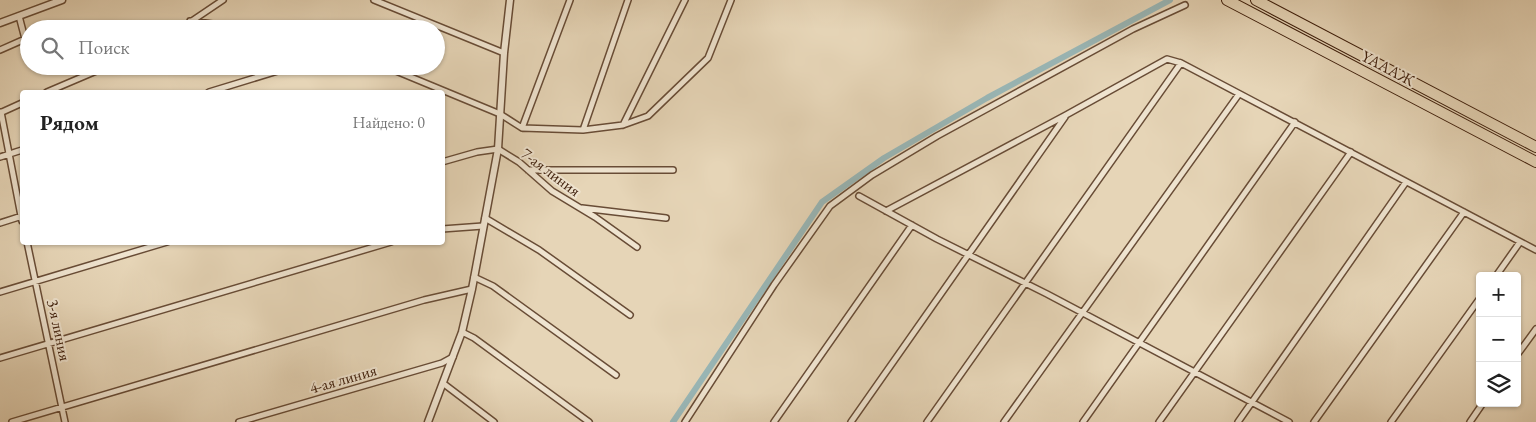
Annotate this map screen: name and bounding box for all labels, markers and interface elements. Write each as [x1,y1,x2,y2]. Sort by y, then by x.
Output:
search box [20,20,445,75]
icon: search [38,34,66,62]
text: Поиск [78,35,130,60]
street label: ҮАААЖ [1358,45,1419,91]
text: Рядом [40,109,99,136]
text: Найдено: 0 [353,112,425,133]
street label: 7-ая линия [517,143,585,201]
map controls [1476,272,1521,407]
button: + [1476,272,1521,317]
street label: 3-я линия [42,297,76,363]
button: − [1476,317,1521,362]
street label: 4-ая линия [307,359,379,399]
button: layers [1476,362,1521,407]

